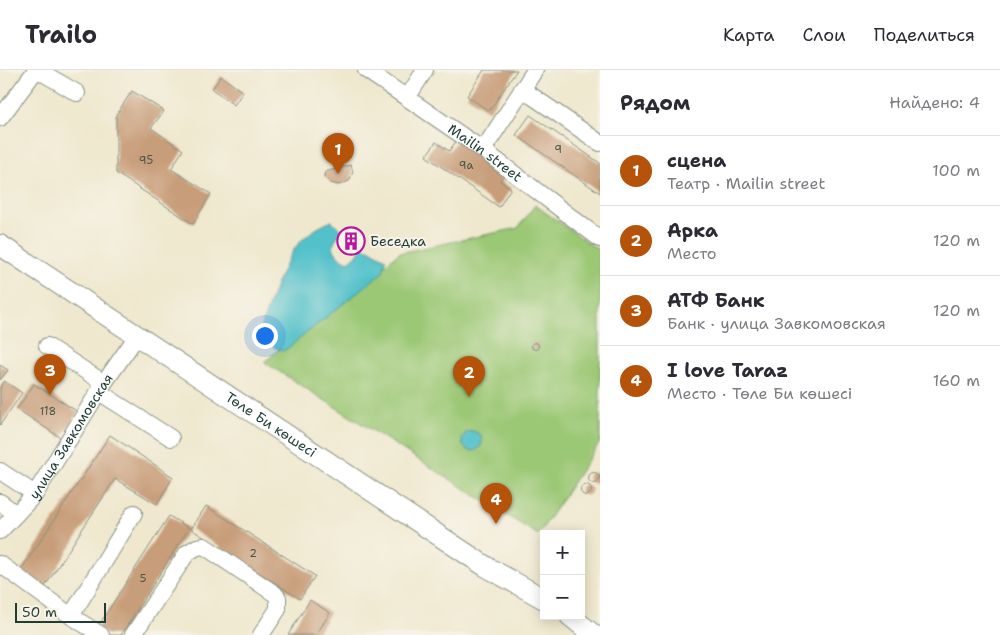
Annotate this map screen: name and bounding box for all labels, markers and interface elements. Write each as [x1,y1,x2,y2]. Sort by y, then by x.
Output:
text: Trailo [25,19,97,51]
text: Карта [723,23,774,47]
text: Слои [802,23,846,47]
text: Поделиться [874,23,975,47]
text: Рядом [620,89,690,117]
text: Найдено: 4 [889,92,980,113]
street label: Mailin street [445,120,526,186]
pin: 1 [322,133,354,174]
house number: 9 [554,142,562,157]
text: сцена [667,148,726,173]
house number: 95 [139,153,153,168]
house number: 9а [459,158,473,173]
text: 1 [632,160,640,181]
text: 100 m [932,160,980,181]
text: Театр · Mailin street [667,173,825,194]
text: Арка [667,218,718,243]
building icon: Беседка [336,226,366,256]
text: 2 [630,230,642,251]
text: 120 m [933,230,980,251]
place label: Беседка [370,232,426,250]
text: Место [667,243,717,264]
text: АТФ Банк [667,288,765,313]
text: 3 [630,300,642,321]
text: 120 m [933,300,980,321]
text: Банк · улица Завкомовская [667,313,886,334]
your location [252,323,278,349]
pin: 3 [34,354,66,395]
pin: 2 [453,356,485,397]
text: I love Taraz [667,358,788,383]
street label: улица Завкомовская [26,370,117,503]
text: 4 [630,370,642,391]
text: 160 m [933,370,980,391]
text: Место · Төле Би көшесі [667,383,852,404]
street label: Төле Би көшесі [222,388,320,461]
house number: 118 [40,404,56,419]
pin: 4 [480,483,512,524]
map controls [540,530,585,620]
button: + [540,530,585,575]
house number: 2 [249,546,257,561]
house number: 5 [140,571,147,586]
button: − [540,575,585,620]
scale bar [15,600,106,623]
text: 50 m [22,603,57,621]

